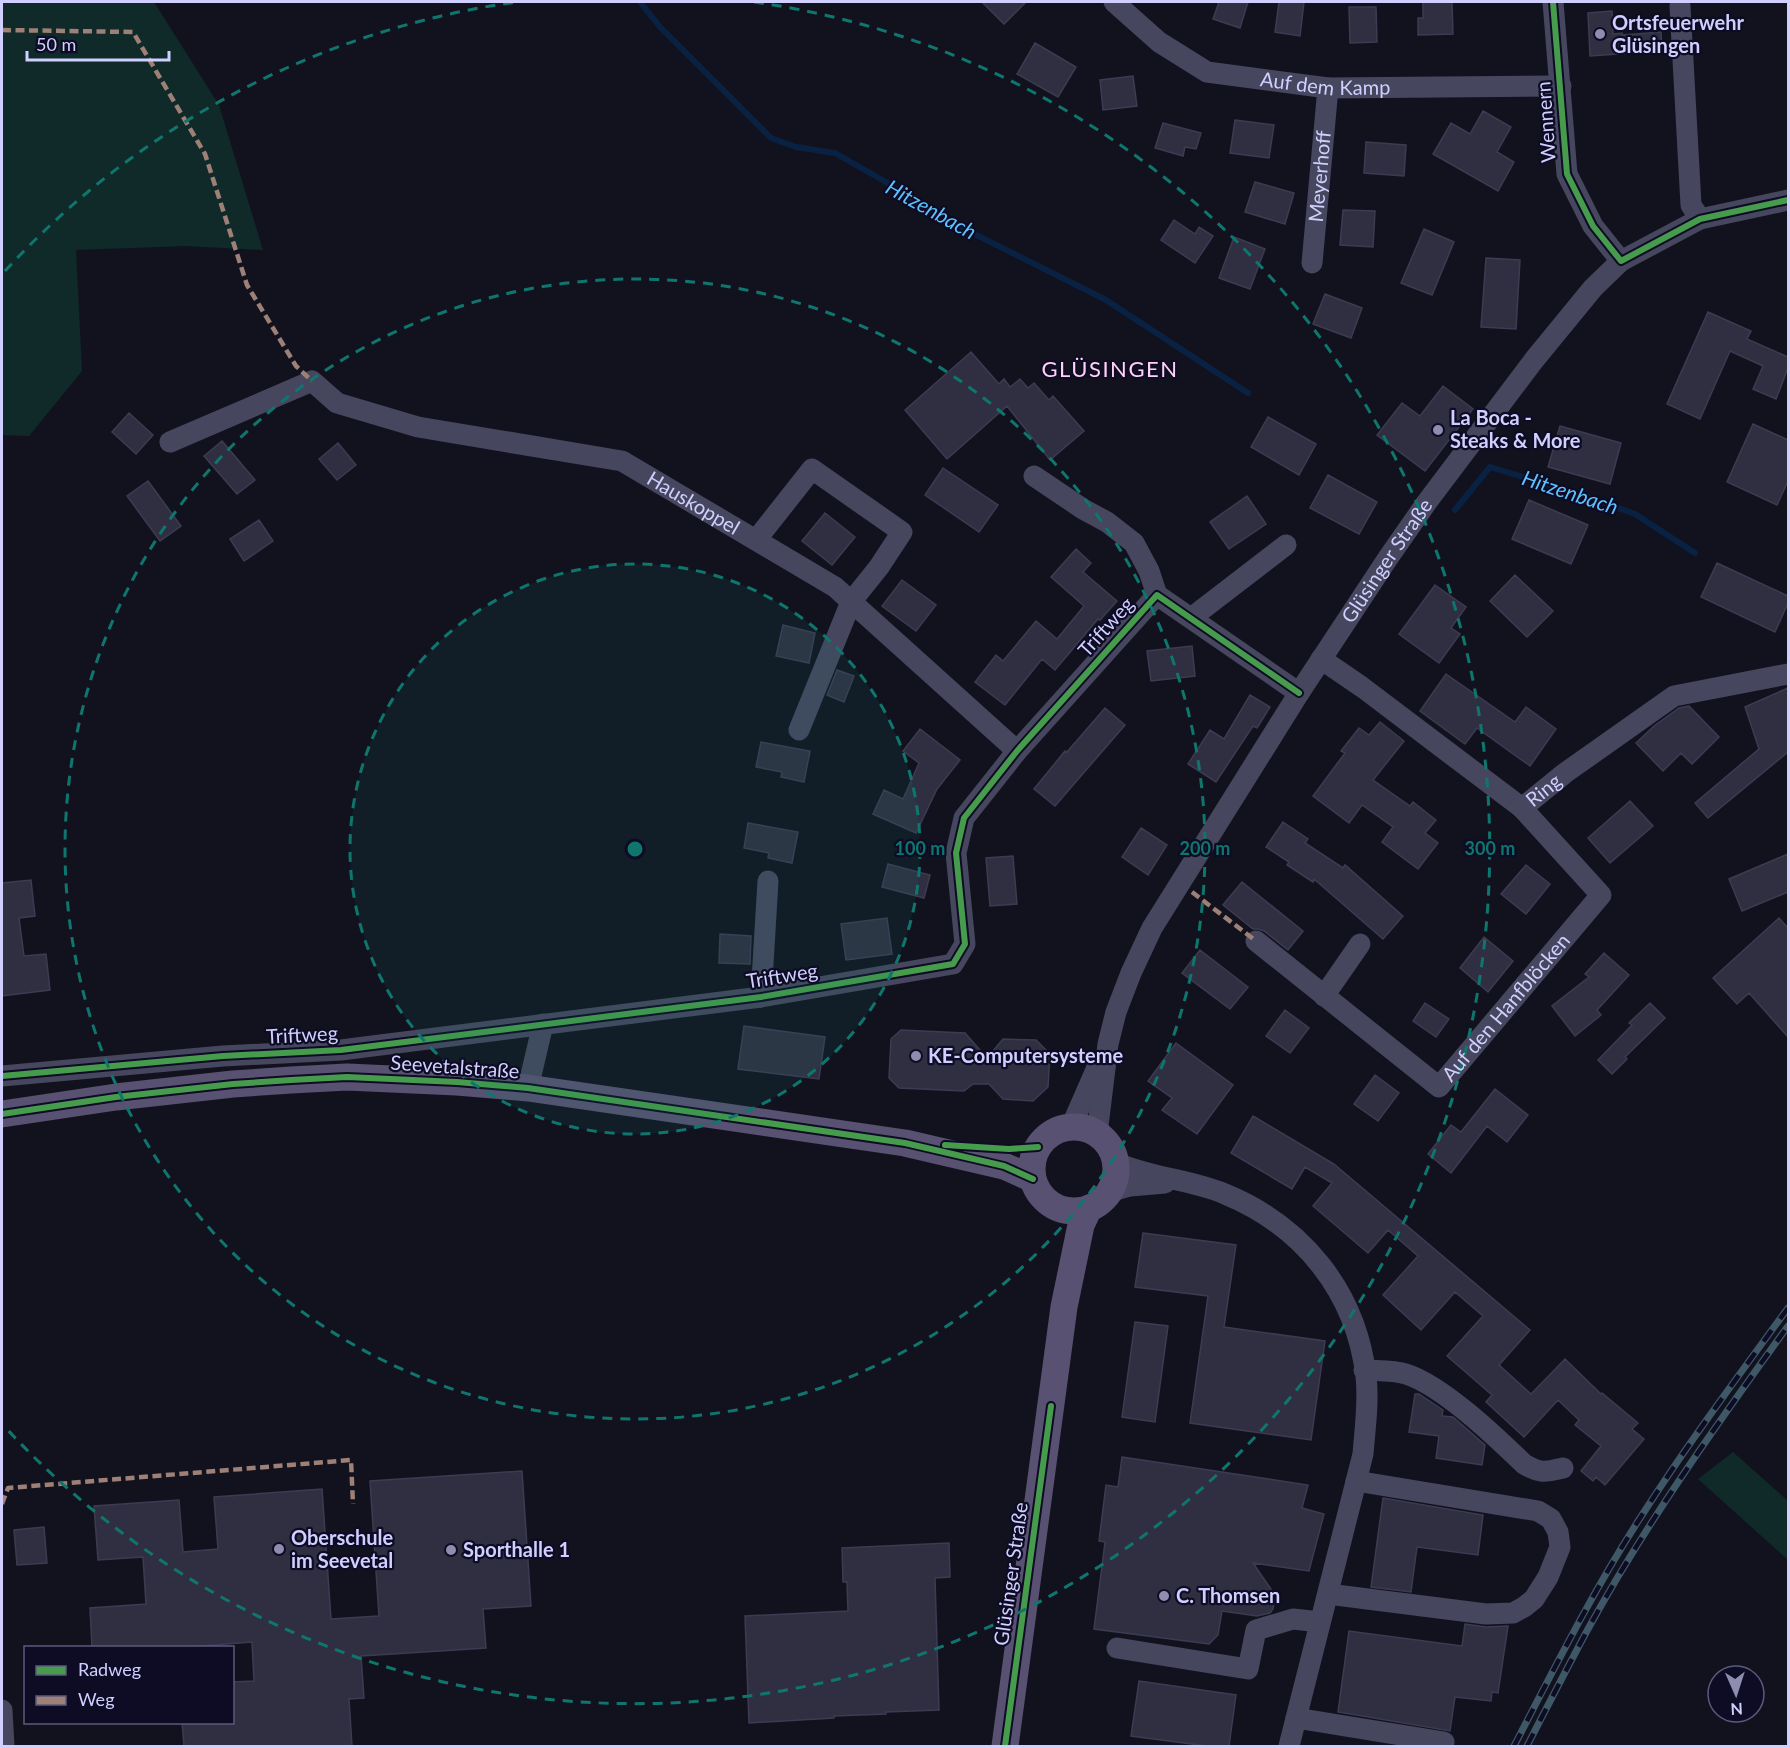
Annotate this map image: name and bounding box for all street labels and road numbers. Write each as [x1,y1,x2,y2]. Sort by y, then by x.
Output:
street label: Auf dem Kamp [1259,66,1390,100]
street label: Wennern [1530,81,1560,164]
street label: Meyerhoff [1303,129,1335,223]
street label: Hauskoppel [643,466,744,539]
street label: Glüsinger Straße [1336,494,1437,627]
street label: Triftweg [1072,592,1138,661]
street label: Ring [1520,768,1566,811]
street label: Auf den Hanfblöcken [1436,928,1574,1086]
street label: Triftweg [744,958,819,992]
street label: Triftweg [265,1020,338,1048]
street label: Seevetalstraße [390,1050,520,1082]
street label: Glüsinger Straße [988,1501,1032,1647]

